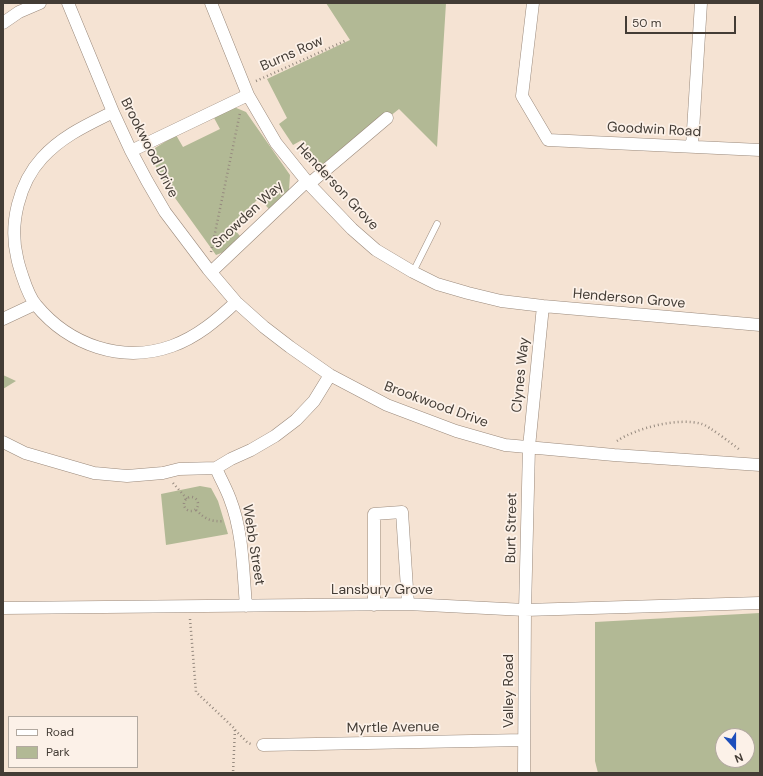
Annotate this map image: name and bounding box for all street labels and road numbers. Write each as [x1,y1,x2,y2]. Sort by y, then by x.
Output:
street label: Burns Row [258,33,326,75]
street label: Brookwood Drive [117,95,181,201]
street label: Goodwin Road [606,119,702,141]
street label: Henderson Grove [292,140,382,234]
street label: Snowden Way [209,178,287,252]
street label: Henderson Grove [572,286,686,312]
street label: Clynes Way [509,336,533,414]
street label: Brookwood Drive [382,378,490,432]
street label: Burt Street [503,493,521,563]
street label: Webb Street [238,503,268,587]
street label: Lansbury Grove [331,582,433,598]
street label: Valley Road [501,654,517,728]
street label: Myrtle Avenue [347,719,439,737]

